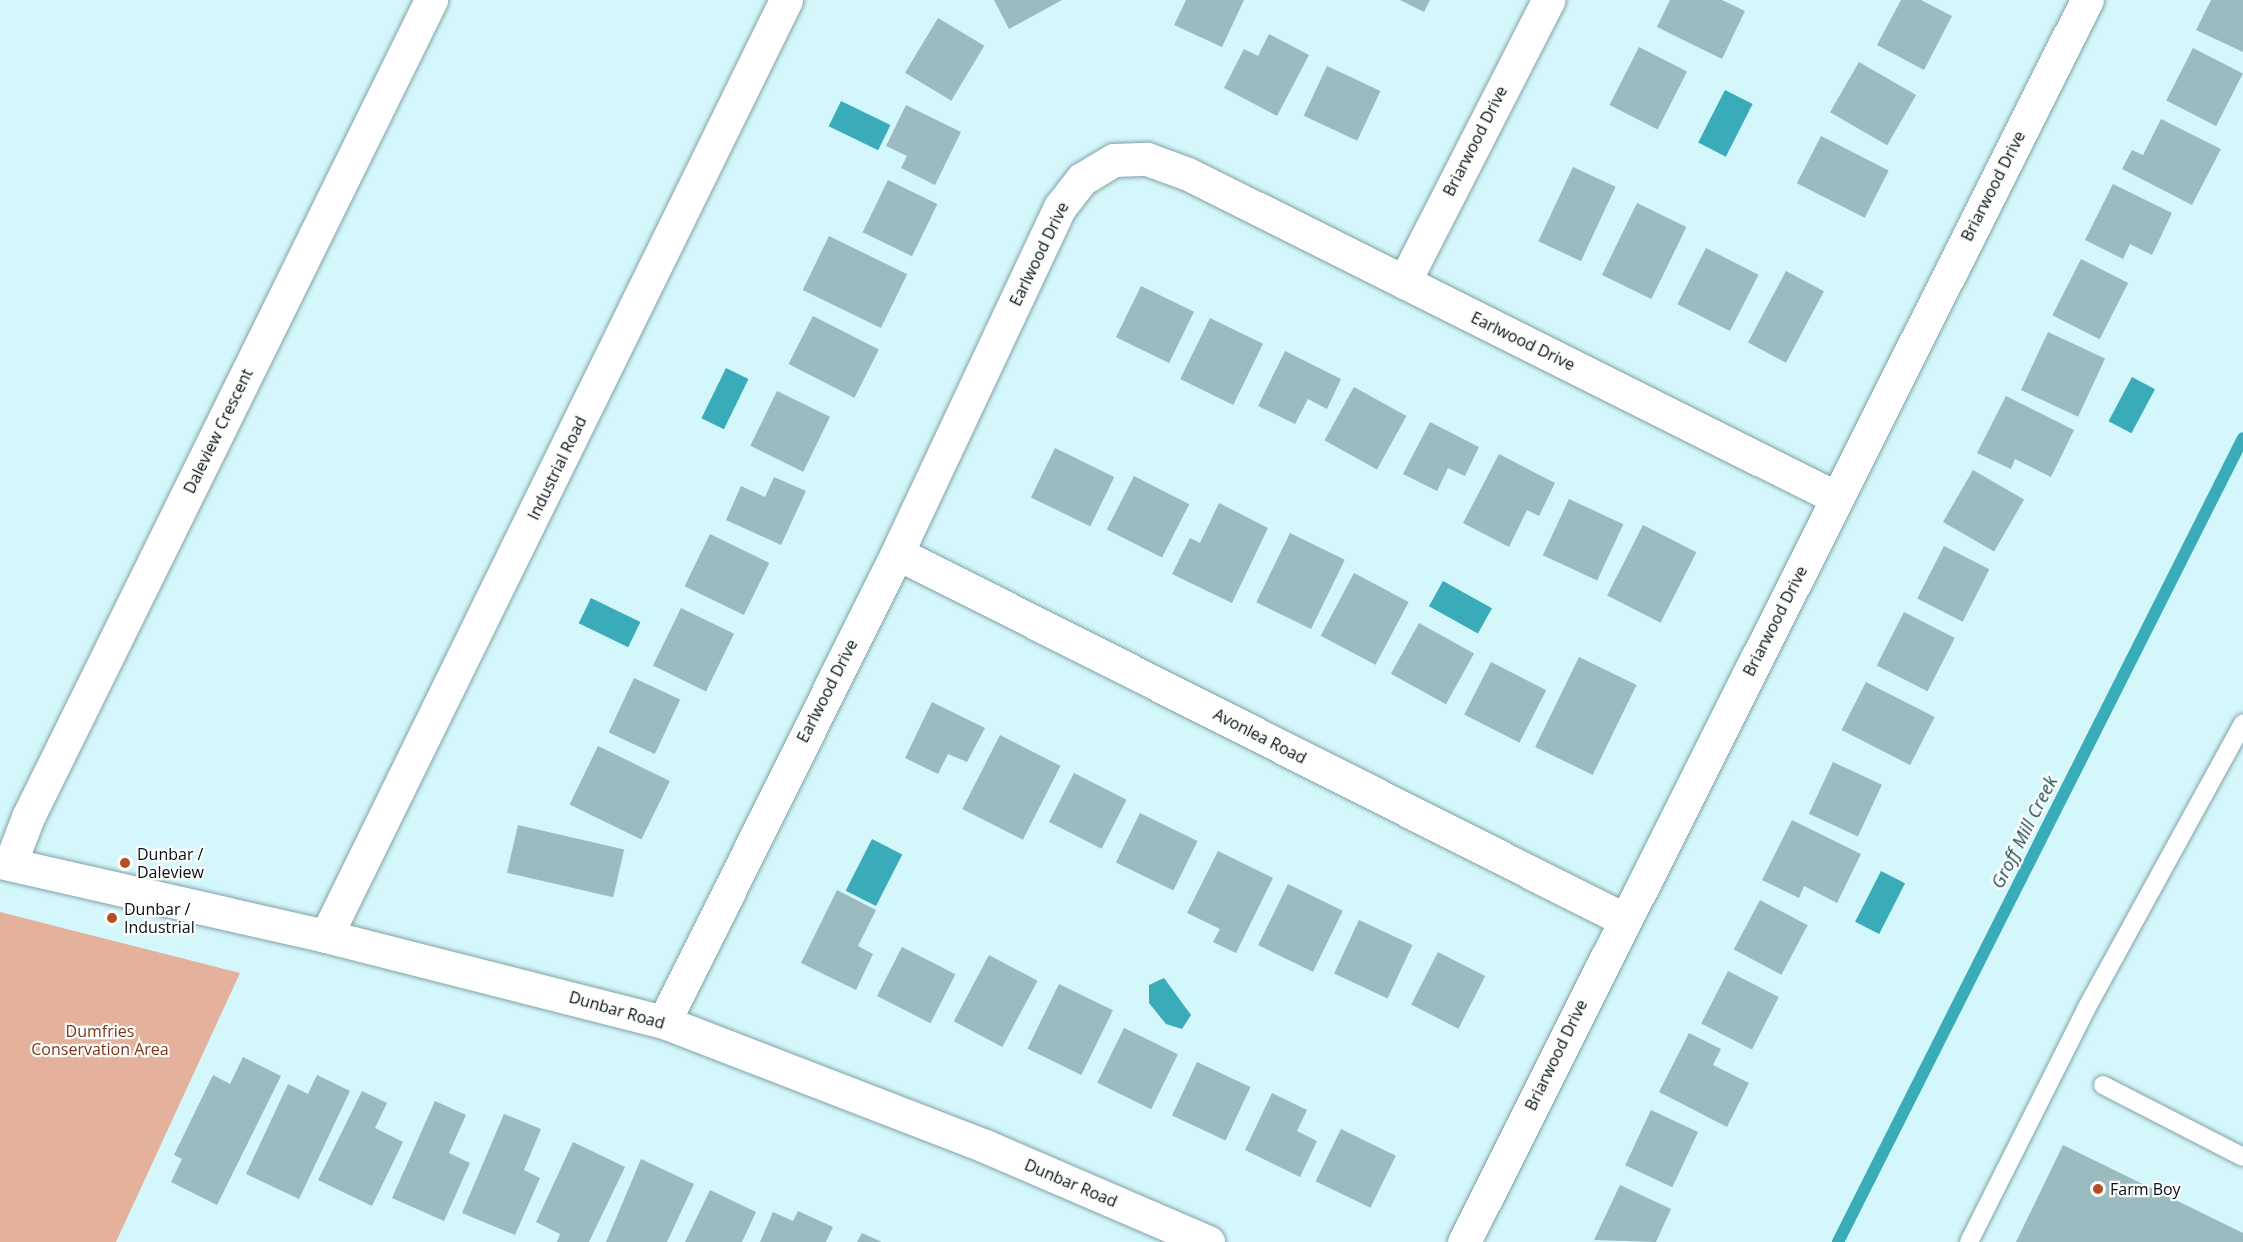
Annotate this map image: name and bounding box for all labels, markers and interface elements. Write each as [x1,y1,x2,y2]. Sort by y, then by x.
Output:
street label: Briarwood Drive [1439,83,1511,199]
street label: Briarwood Drive [1957,128,2029,244]
street label: Earlwood Drive [1006,199,1072,309]
street label: Earlwood Drive [1468,308,1578,374]
street label: Daleview Crescent [179,365,257,497]
street label: Industrial Road [524,413,590,523]
street label: Briarwood Drive [1739,563,1811,679]
street label: Earlwood Drive [793,636,861,746]
street label: Avonlea Road [1210,704,1310,768]
water label: Groff Mill Creek [1986,772,2062,892]
place label: Dunbar / Daleview [137,844,204,882]
marker: Dunbar / Daleview [118,856,132,870]
place label: Dunbar / Industrial [124,899,195,937]
marker: Dunbar / Industrial [105,911,119,925]
street label: Dunbar Road [567,987,667,1033]
street label: Briarwood Drive [1521,996,1591,1114]
park label: Dumfries Conservation Area [31,1021,169,1059]
street label: Dunbar Road [1022,1155,1120,1211]
place label: Farm Boy [2110,1179,2181,1199]
marker: Farm Boy [2091,1182,2105,1196]

